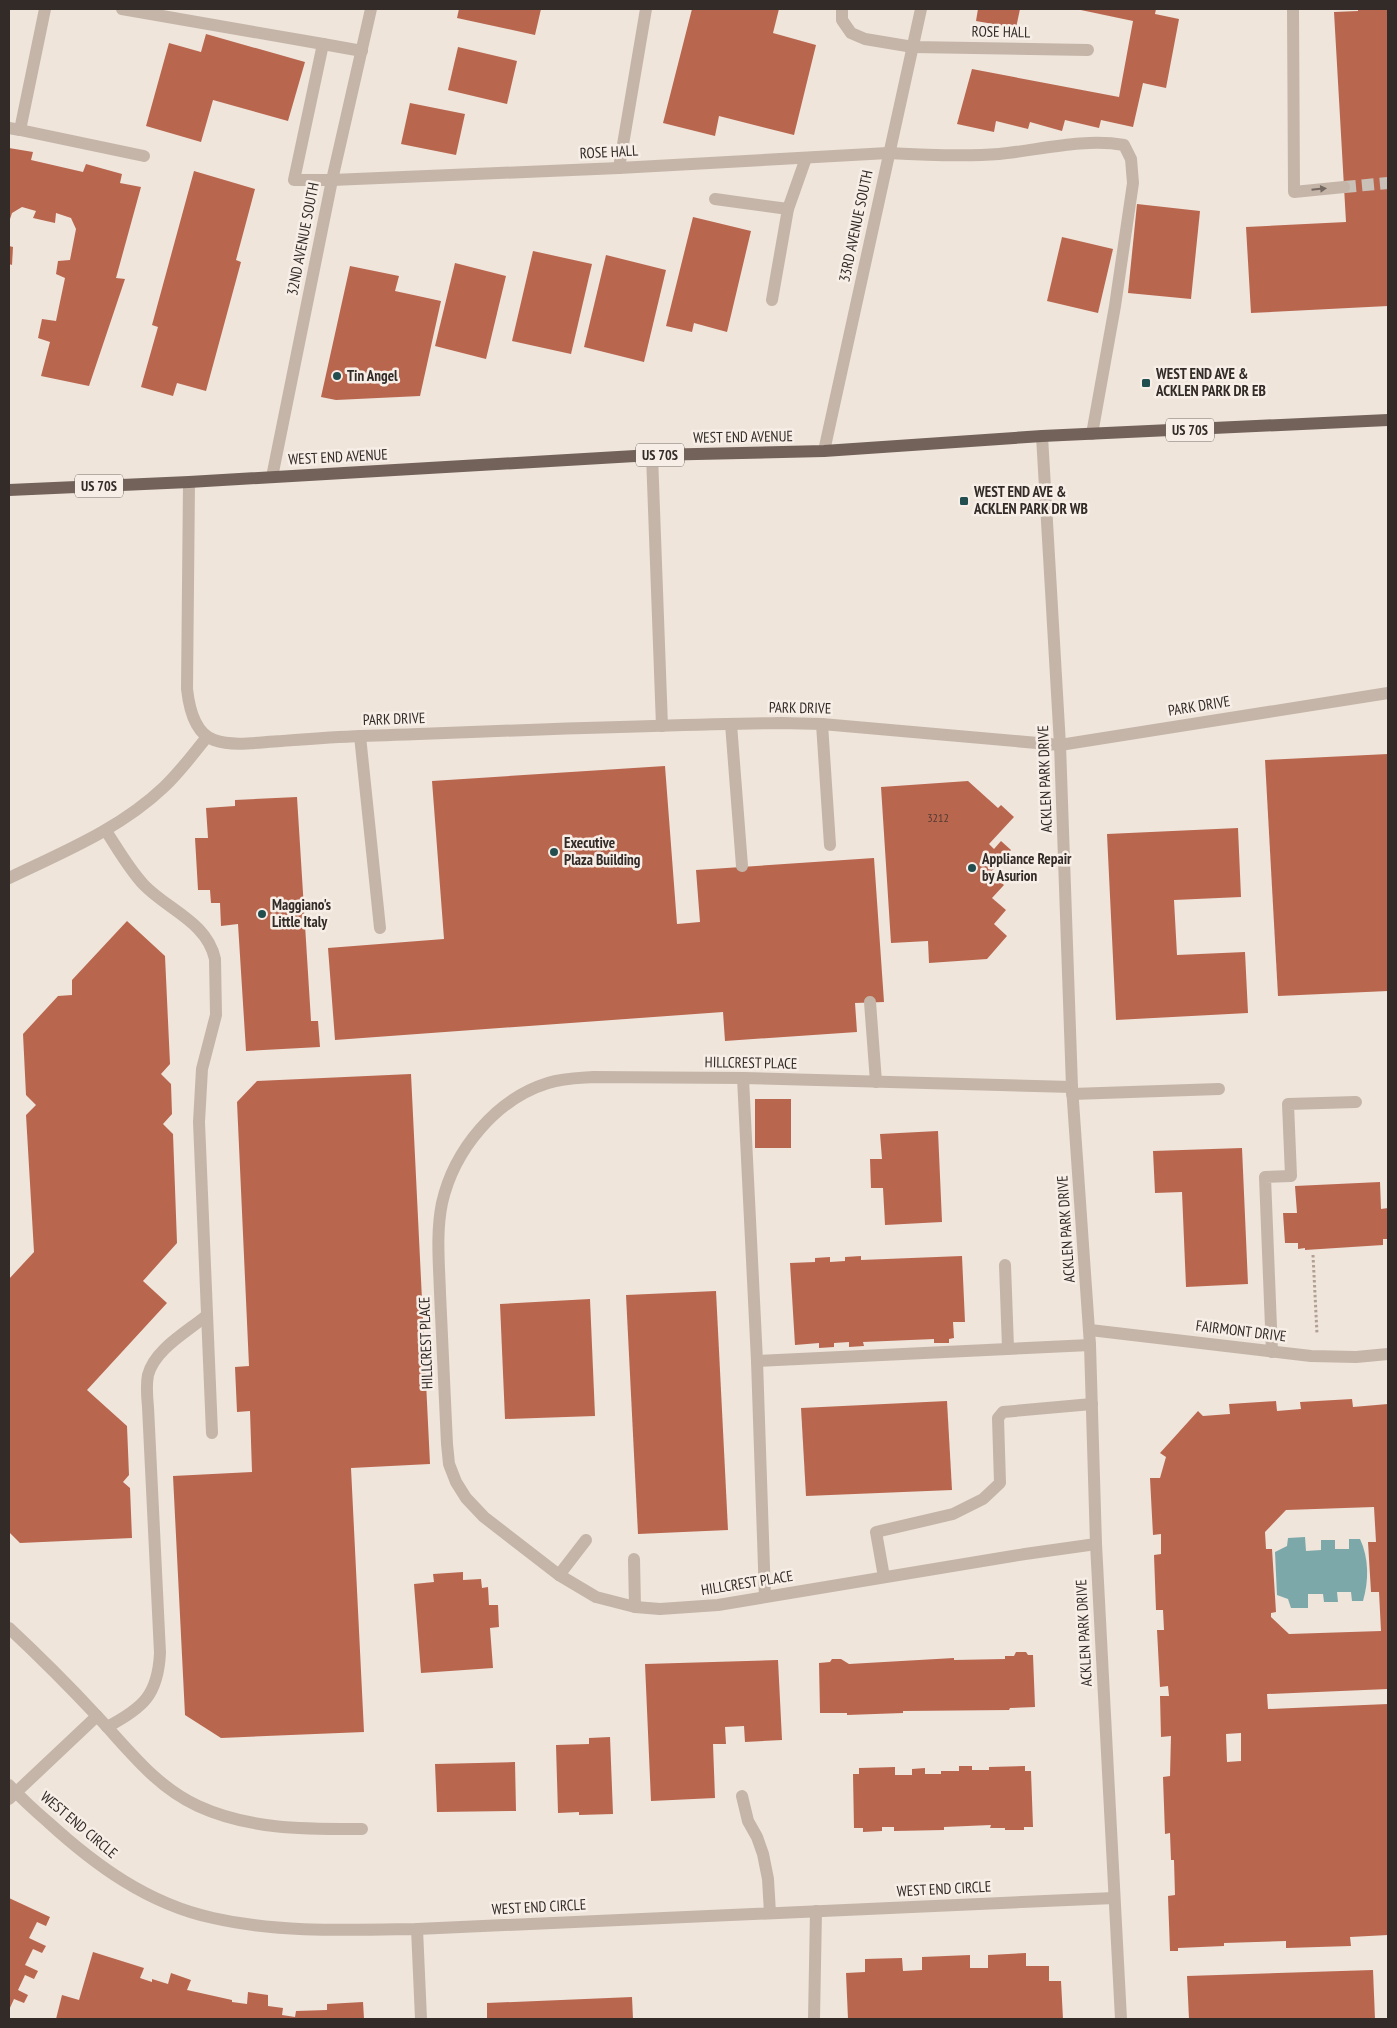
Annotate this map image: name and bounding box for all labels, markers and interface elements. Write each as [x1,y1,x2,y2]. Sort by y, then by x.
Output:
street label: ROSE HALL [972,21,1031,42]
street label: ROSE HALL [579,140,640,163]
street label: 33RD AVENUE SOUTH [834,168,877,284]
street label: 32ND AVENUE SOUTH [282,181,323,297]
one-way arrow [1311,185,1327,193]
place label: WEST END AVE & ACKLEN PARK DR EB [1155,364,1266,400]
place label: Tin Angel [347,366,398,385]
marker: Tin Angel [331,370,343,382]
marker: WEST END AVE & ACKLEN PARK DR EB [1140,377,1152,389]
road number: US 70S [1166,418,1214,442]
street label: WEST END AVENUE [693,426,793,447]
street label: WEST END AVENUE [288,444,388,469]
road number: US 70S [636,444,684,466]
road number: US 70S [75,474,123,498]
place label: WEST END AVE & ACKLEN PARK DR WB [973,482,1088,518]
marker: WEST END AVE & ACKLEN PARK DR WB [958,495,970,507]
street label: PARK DRIVE [1167,691,1231,720]
street label: PARK DRIVE [769,697,831,718]
street label: PARK DRIVE [362,708,426,729]
street label: ACKLEN PARK DRIVE [1033,725,1056,833]
house number: 3212 [927,810,949,825]
place label: Executive Plaza Building [564,833,641,869]
marker: Executive Plaza Building [548,846,560,858]
place label: Appliance Repair by Asurion [981,849,1072,885]
marker: Appliance Repair by Asurion [966,862,978,874]
place label: Maggiano's Little Italy [272,895,331,931]
marker: Maggiano's Little Italy [256,908,268,920]
street label: HILLCREST PLACE [705,1052,797,1073]
street label: ACKLEN PARK DRIVE [1052,1175,1079,1283]
street label: HILLCREST PLACE [414,1296,437,1390]
street label: FAIRMONT DRIVE [1195,1316,1287,1345]
street label: HILLCREST PLACE [700,1566,794,1599]
street label: ACKLEN PARK DRIVE [1071,1579,1096,1687]
street label: WEST END CIRCLE [37,1787,122,1862]
street label: WEST END CIRCLE [896,1877,992,1900]
street label: WEST END CIRCLE [491,1895,587,1918]

